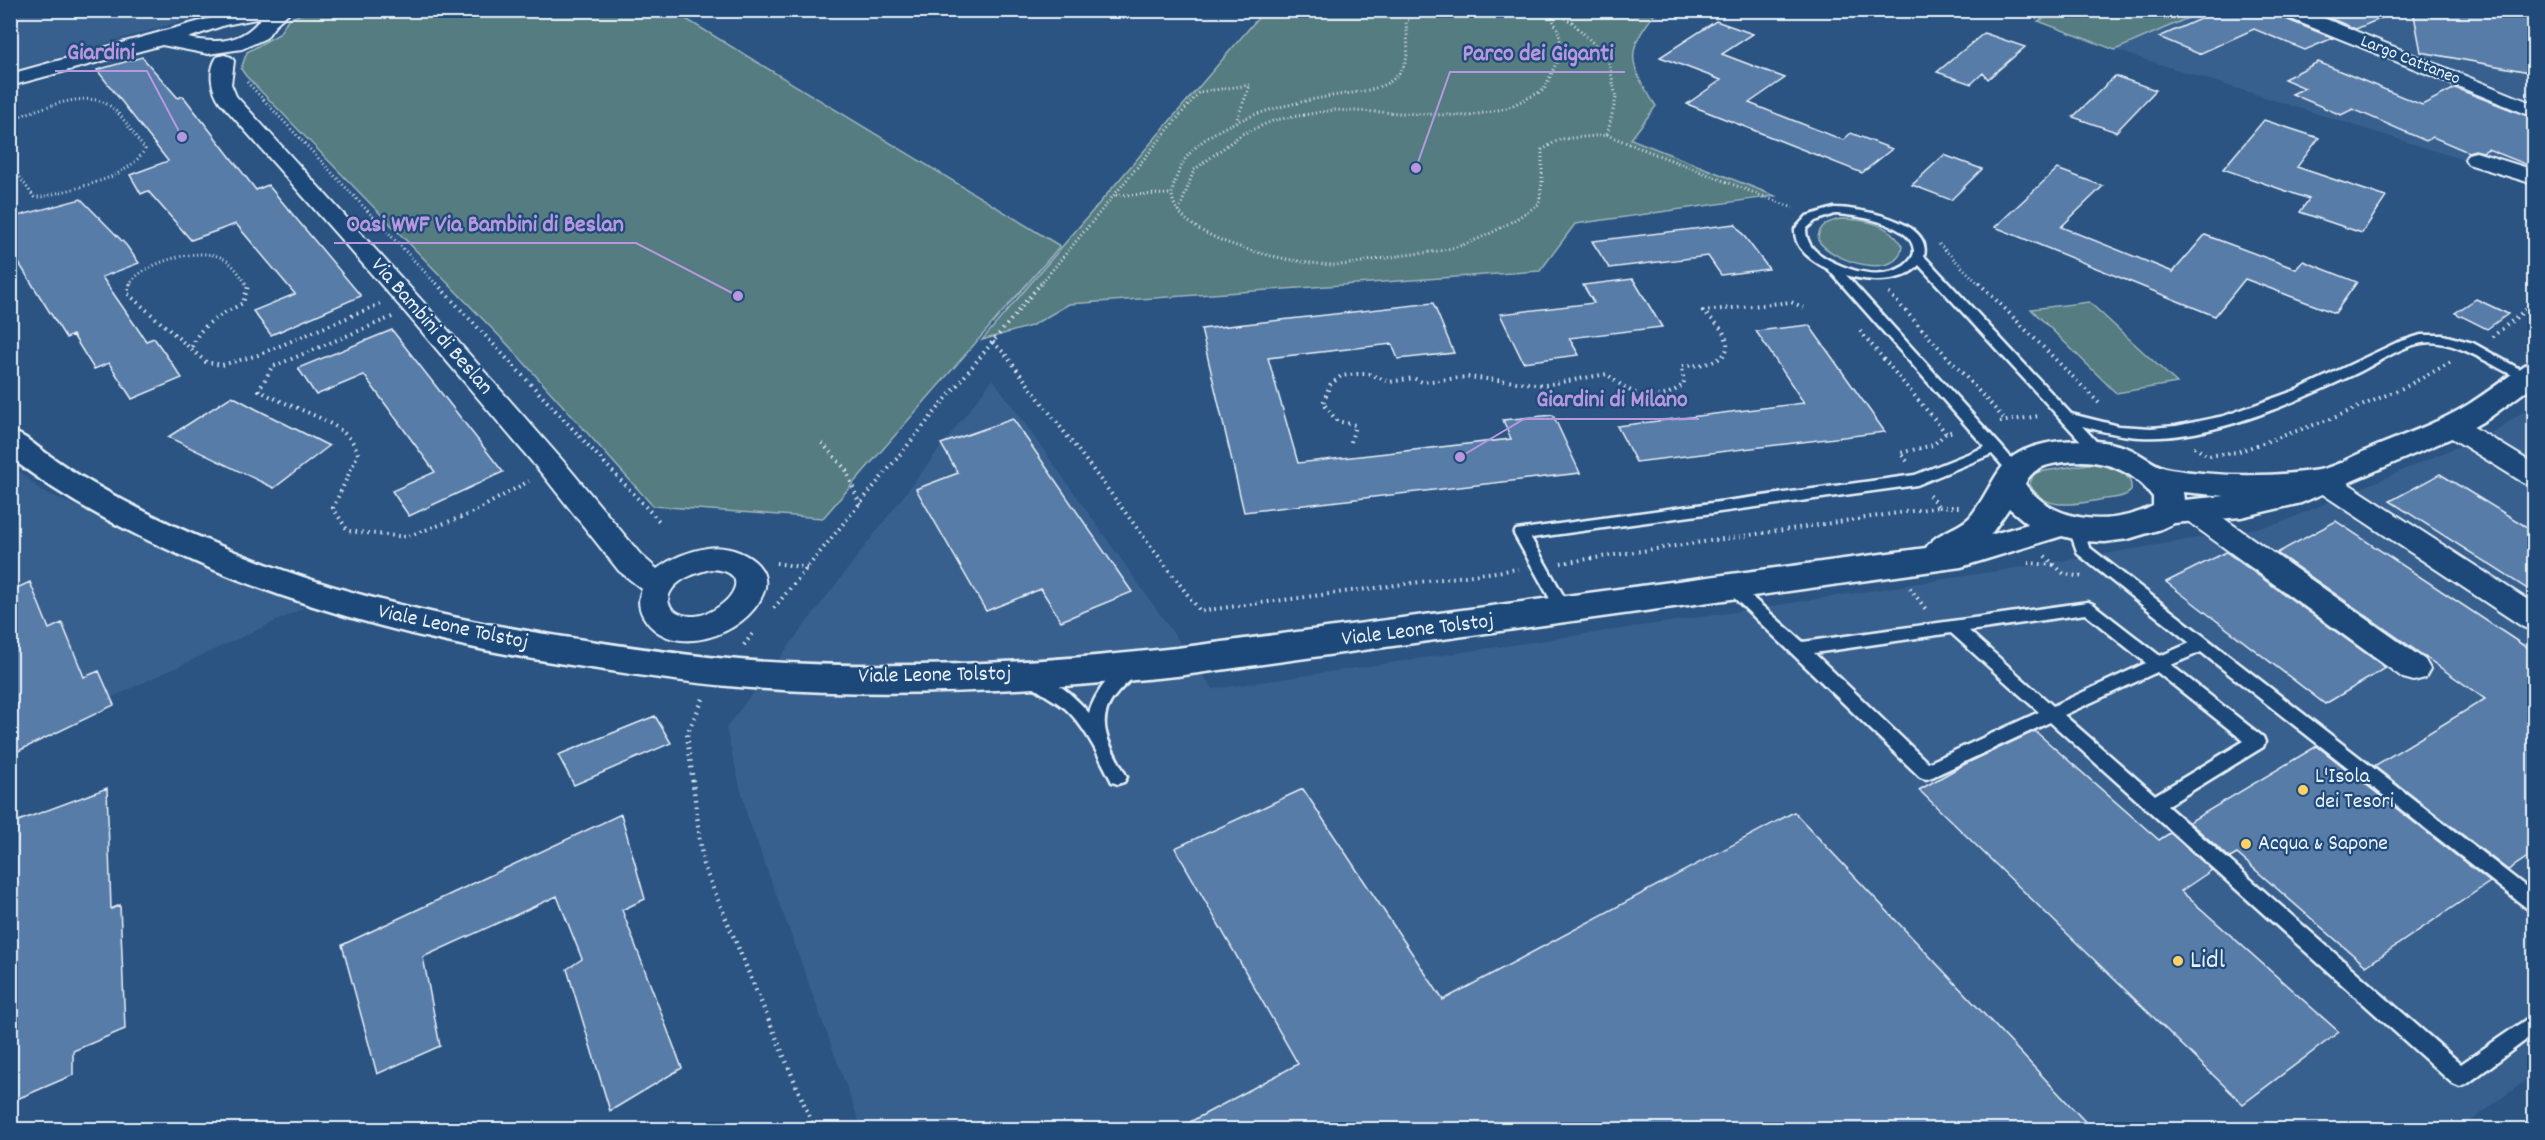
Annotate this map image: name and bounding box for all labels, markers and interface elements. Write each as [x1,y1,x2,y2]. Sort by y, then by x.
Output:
callout: Giardini [55,29,147,71]
callout: Parco dei Giganti [1450,30,1625,72]
street label: Largo Cattaneo [2356,30,2464,92]
text: Giardini [67,37,136,71]
text: Parco dei Giganti [1462,38,1614,72]
callout: Oasi WWF Via Bambini di Beslan [334,201,636,243]
text: Oasi WWF Via Bambini di Beslan [346,209,624,243]
street label: Via Bambini di Beslan [363,252,499,402]
callout: Giardini di Milano [1524,377,1699,419]
text: Giardini di Milano [1536,384,1688,418]
street label: Viale Leone Tolstoj [375,597,531,659]
street label: Viale Leone Tolstoj [1340,606,1496,656]
street label: Viale Leone Tolstoj [858,659,1012,693]
place label: L'Isola dei Tesori [2315,762,2394,818]
marker: L'Isola dei Tesori [2296,783,2310,797]
place label: Acqua & Sapone [2258,829,2388,860]
marker: Acqua & Sapone [2239,837,2253,851]
place label: Lidl [2190,942,2226,981]
marker: Lidl [2171,954,2185,968]

